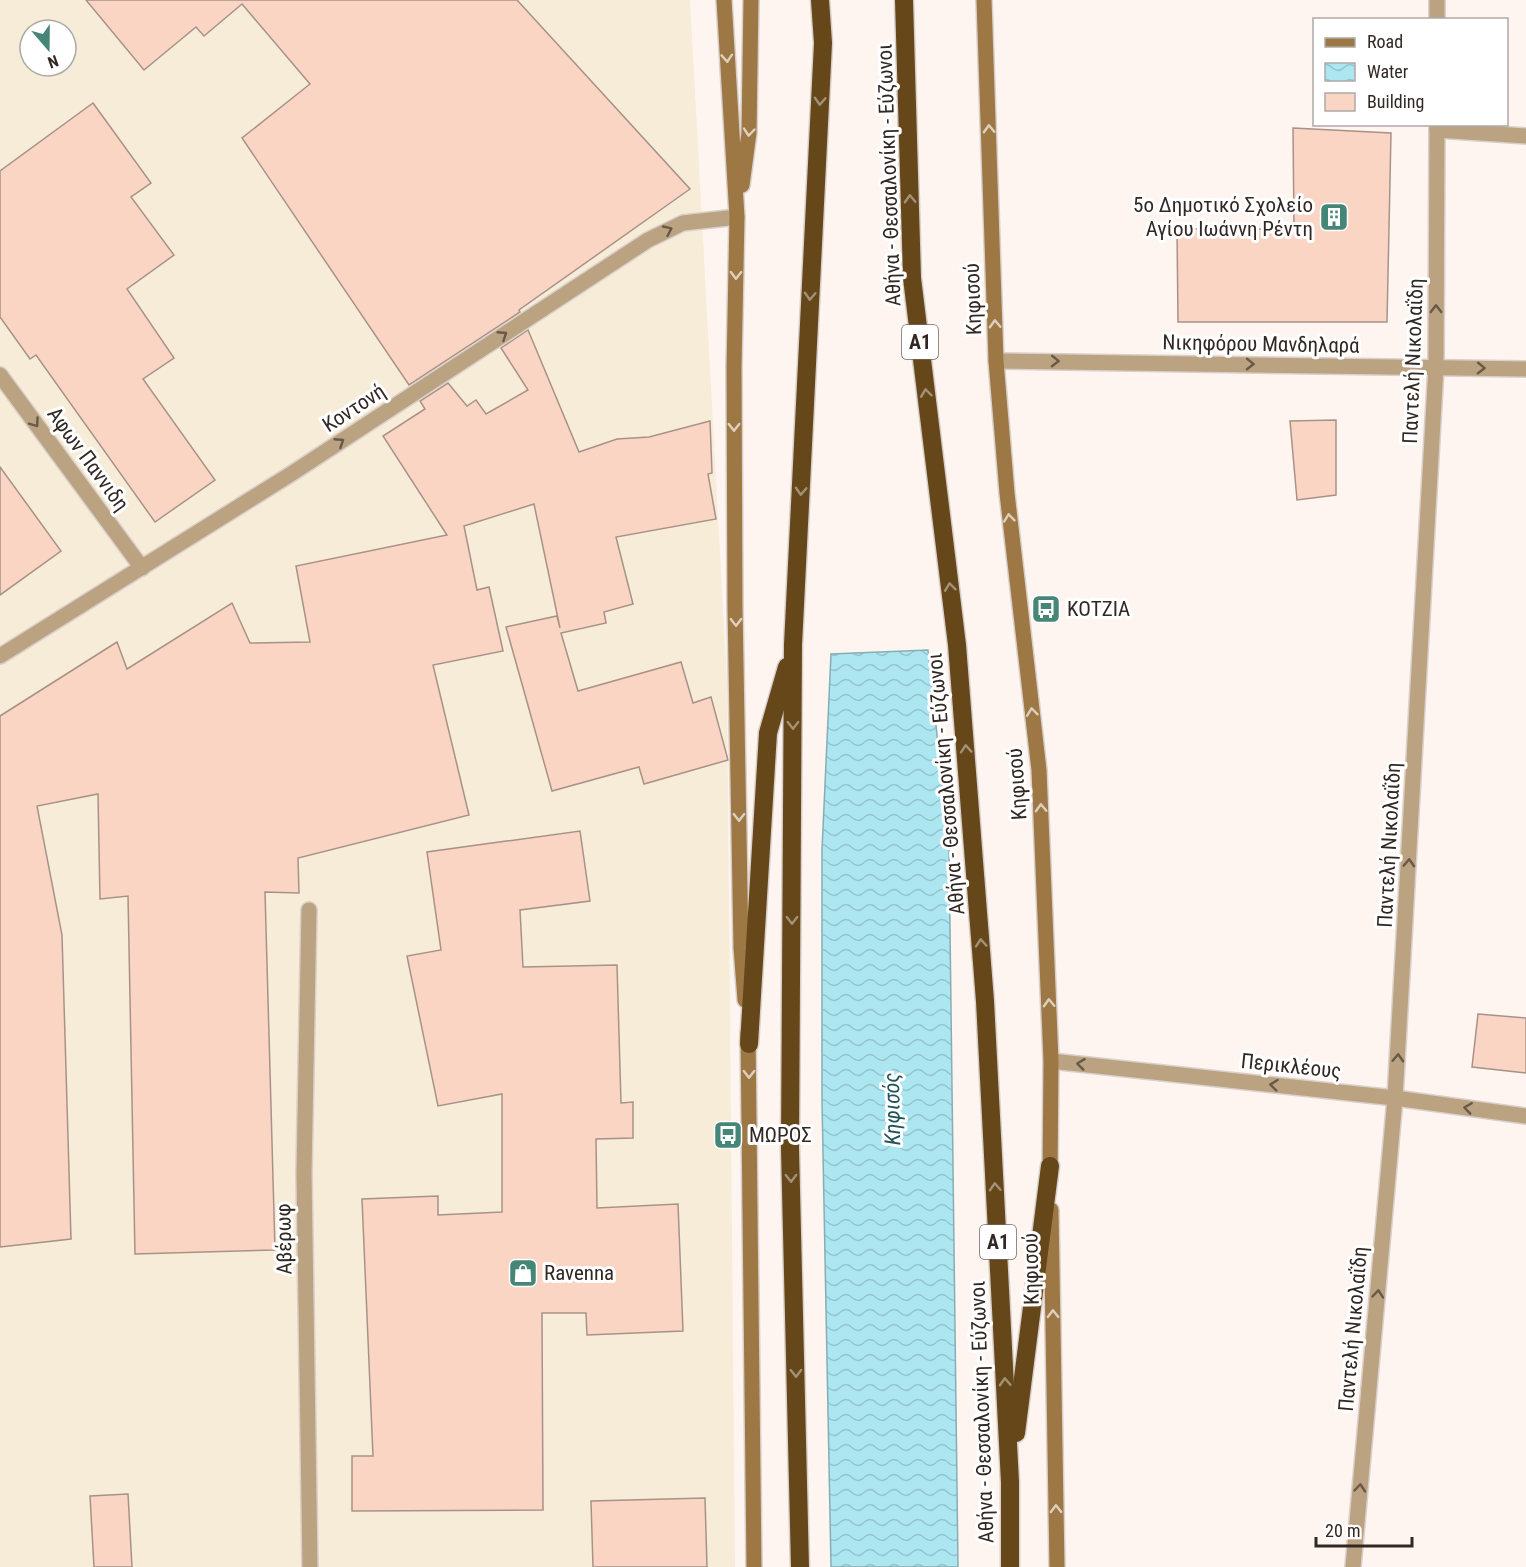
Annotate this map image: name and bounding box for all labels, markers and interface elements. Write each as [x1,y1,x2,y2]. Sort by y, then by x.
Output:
north arrow [18,18,78,78]
legend [1313,18,1508,126]
text: Road [1367,31,1403,52]
street label: Αθήνα - Θεσσαλονίκη - Εύζωνοι [872,43,906,307]
text: N [45,51,61,72]
one-way arrow [721,54,734,63]
text: Water [1367,61,1409,82]
text: Building [1367,91,1424,112]
one-way arrow [813,97,826,106]
one-way arrow [982,125,995,134]
one-way arrow [743,128,756,137]
place label: 5ο Δημοτικό Σχολείο Αγίου Ιωάννη Ρέντη [1133,193,1313,241]
one-way arrow [904,195,916,204]
building icon: 5ο Δημοτικό Σχολείο Αγίου Ιωάννη Ρέντη [1318,201,1350,233]
one-way arrow [661,226,672,238]
street label: Κηφισού [960,263,986,335]
one-way arrow [730,271,742,280]
street label: Παντελή Νικολαΐδη [1398,278,1428,444]
one-way arrow [804,292,817,301]
one-way arrow [1430,304,1442,313]
one-way arrow [989,320,1001,329]
road number: Α1 [902,325,938,359]
street label: Νικηφόρου Μανδηλαρά [1162,330,1360,358]
one-way arrow [496,331,507,342]
one-way arrow [1050,355,1059,368]
one-way arrow [1245,358,1254,371]
one-way arrow [1476,362,1485,374]
street label: Κοντονή [318,379,390,437]
one-way arrow [921,389,933,398]
street label: Αφων Παννιδη [42,402,134,516]
one-way arrow [27,416,38,427]
one-way arrow [728,422,740,431]
one-way arrow [334,438,345,449]
one-way arrow [794,487,807,496]
one-way arrow [1003,514,1016,523]
one-way arrow [945,582,957,592]
bus stop icon: ΚΟΤΖΙΑ [1030,593,1062,625]
place label: ΚΟΤΖΙΑ [1067,597,1130,621]
one-way arrow [729,617,742,626]
street label: Αθήνα - Θεσσαλονίκη - Εύζωνοι [923,652,969,916]
one-way arrow [1026,708,1039,717]
one-way arrow [787,720,799,729]
one-way arrow [959,744,972,753]
street label: Κηφισού [1003,747,1031,821]
street label: Παντελή Νικολαΐδη [1373,762,1405,928]
one-way arrow [1034,804,1047,813]
one-way arrow [733,812,745,821]
one-way arrow [1402,858,1415,867]
one-way arrow [786,915,798,924]
one-way arrow [975,939,988,948]
one-way arrow [1043,998,1055,1007]
street label: Περικλέους [1240,1049,1342,1083]
one-way arrow [1391,1053,1404,1062]
one-way arrow [1076,1059,1085,1071]
one-way arrow [743,1070,755,1079]
water label: Κηφισός [879,1072,905,1146]
one-way arrow [1270,1079,1279,1092]
one-way arrow [1463,1103,1473,1115]
bus stop icon: ΜΩΡΟΣ [712,1119,744,1151]
place label: ΜΩΡΟΣ [749,1123,812,1147]
one-way arrow [785,1173,797,1182]
one-way arrow [989,1182,1002,1191]
street label: Αβέρωφ [271,1203,297,1275]
road number: Α1 [980,1225,1016,1259]
street label: Κηφισού [1018,1233,1044,1305]
street label: Παντελή Νικολαΐδη [1334,1245,1372,1413]
shop icon: Ravenna [507,1257,539,1289]
place label: Ravenna [544,1261,614,1285]
street label: Αθήνα - Θεσσαλονίκη - Εύζωνοι [965,1280,999,1544]
one-way arrow [1371,1289,1384,1298]
one-way arrow [1046,1309,1059,1318]
one-way arrow [789,1368,802,1377]
one-way arrow [998,1377,1011,1386]
one-way arrow [1353,1483,1366,1492]
one-way arrow [1050,1504,1062,1513]
scale bar [1316,1510,1412,1548]
text: 20 m [1325,1520,1360,1541]

